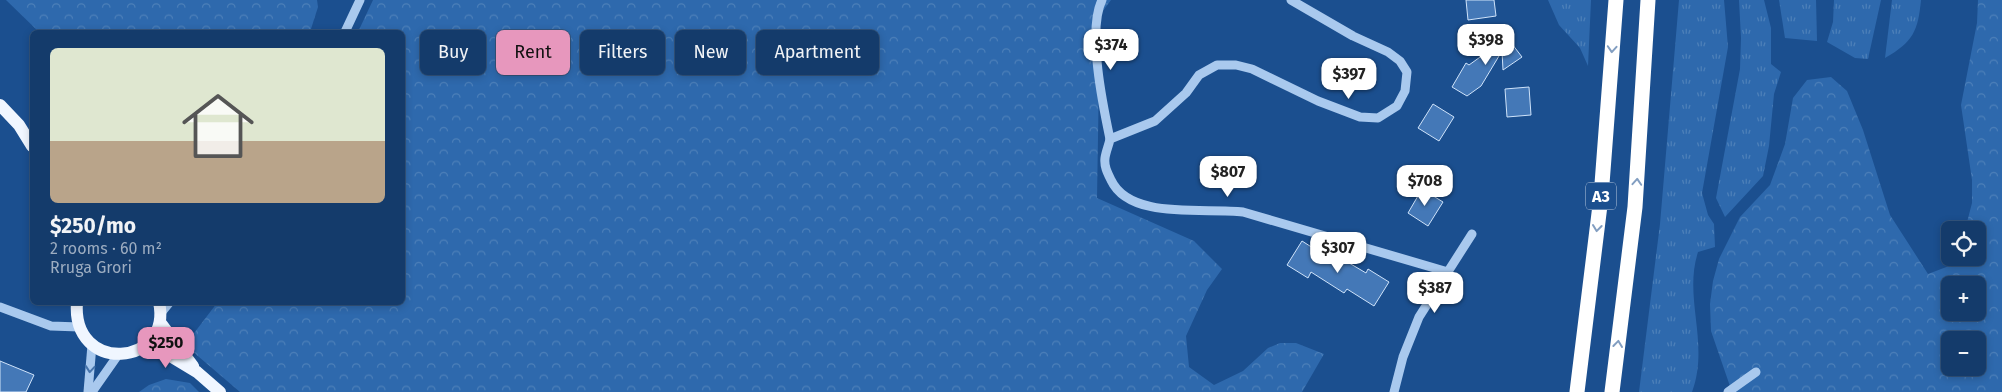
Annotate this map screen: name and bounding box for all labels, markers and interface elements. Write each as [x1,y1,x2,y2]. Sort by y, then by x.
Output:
pin: $398 [1456,23,1516,66]
pin: $374 [1081,28,1141,71]
chip: Buy [420,30,486,75]
chip: Rent [496,30,570,75]
chip: Filters [580,30,665,75]
chip: New [675,30,746,75]
chip: Apartment [756,30,879,75]
text: $398 [1468,30,1504,49]
text: $374 [1095,35,1127,54]
one-way arrow [1607,45,1618,53]
pin: $397 [1319,58,1379,100]
text: $397 [1332,64,1366,83]
icon: home [173,81,263,171]
pin: $807 [1198,156,1258,198]
text: $807 [1211,162,1245,181]
pin: $708 [1395,164,1455,207]
text: $708 [1408,171,1442,190]
one-way arrow [1631,178,1642,186]
road number: A3 [1586,182,1616,210]
text: $250/mo [50,213,136,239]
map controls [1941,221,1986,376]
button: locate [1941,221,1986,266]
one-way arrow [1592,224,1603,232]
pin: $307 [1308,232,1368,274]
text: $307 [1321,238,1355,257]
text: 2 rooms · 60 m² [50,239,162,258]
text: Rruga Grori [50,258,132,277]
pin: $387 [1405,272,1465,314]
button: + [1941,276,1986,321]
text: $387 [1418,278,1452,297]
pin: $250 [136,326,196,369]
button: − [1941,331,1986,376]
text: $250 [149,333,183,352]
one-way arrow [1612,339,1623,347]
one-way arrow [85,365,96,373]

